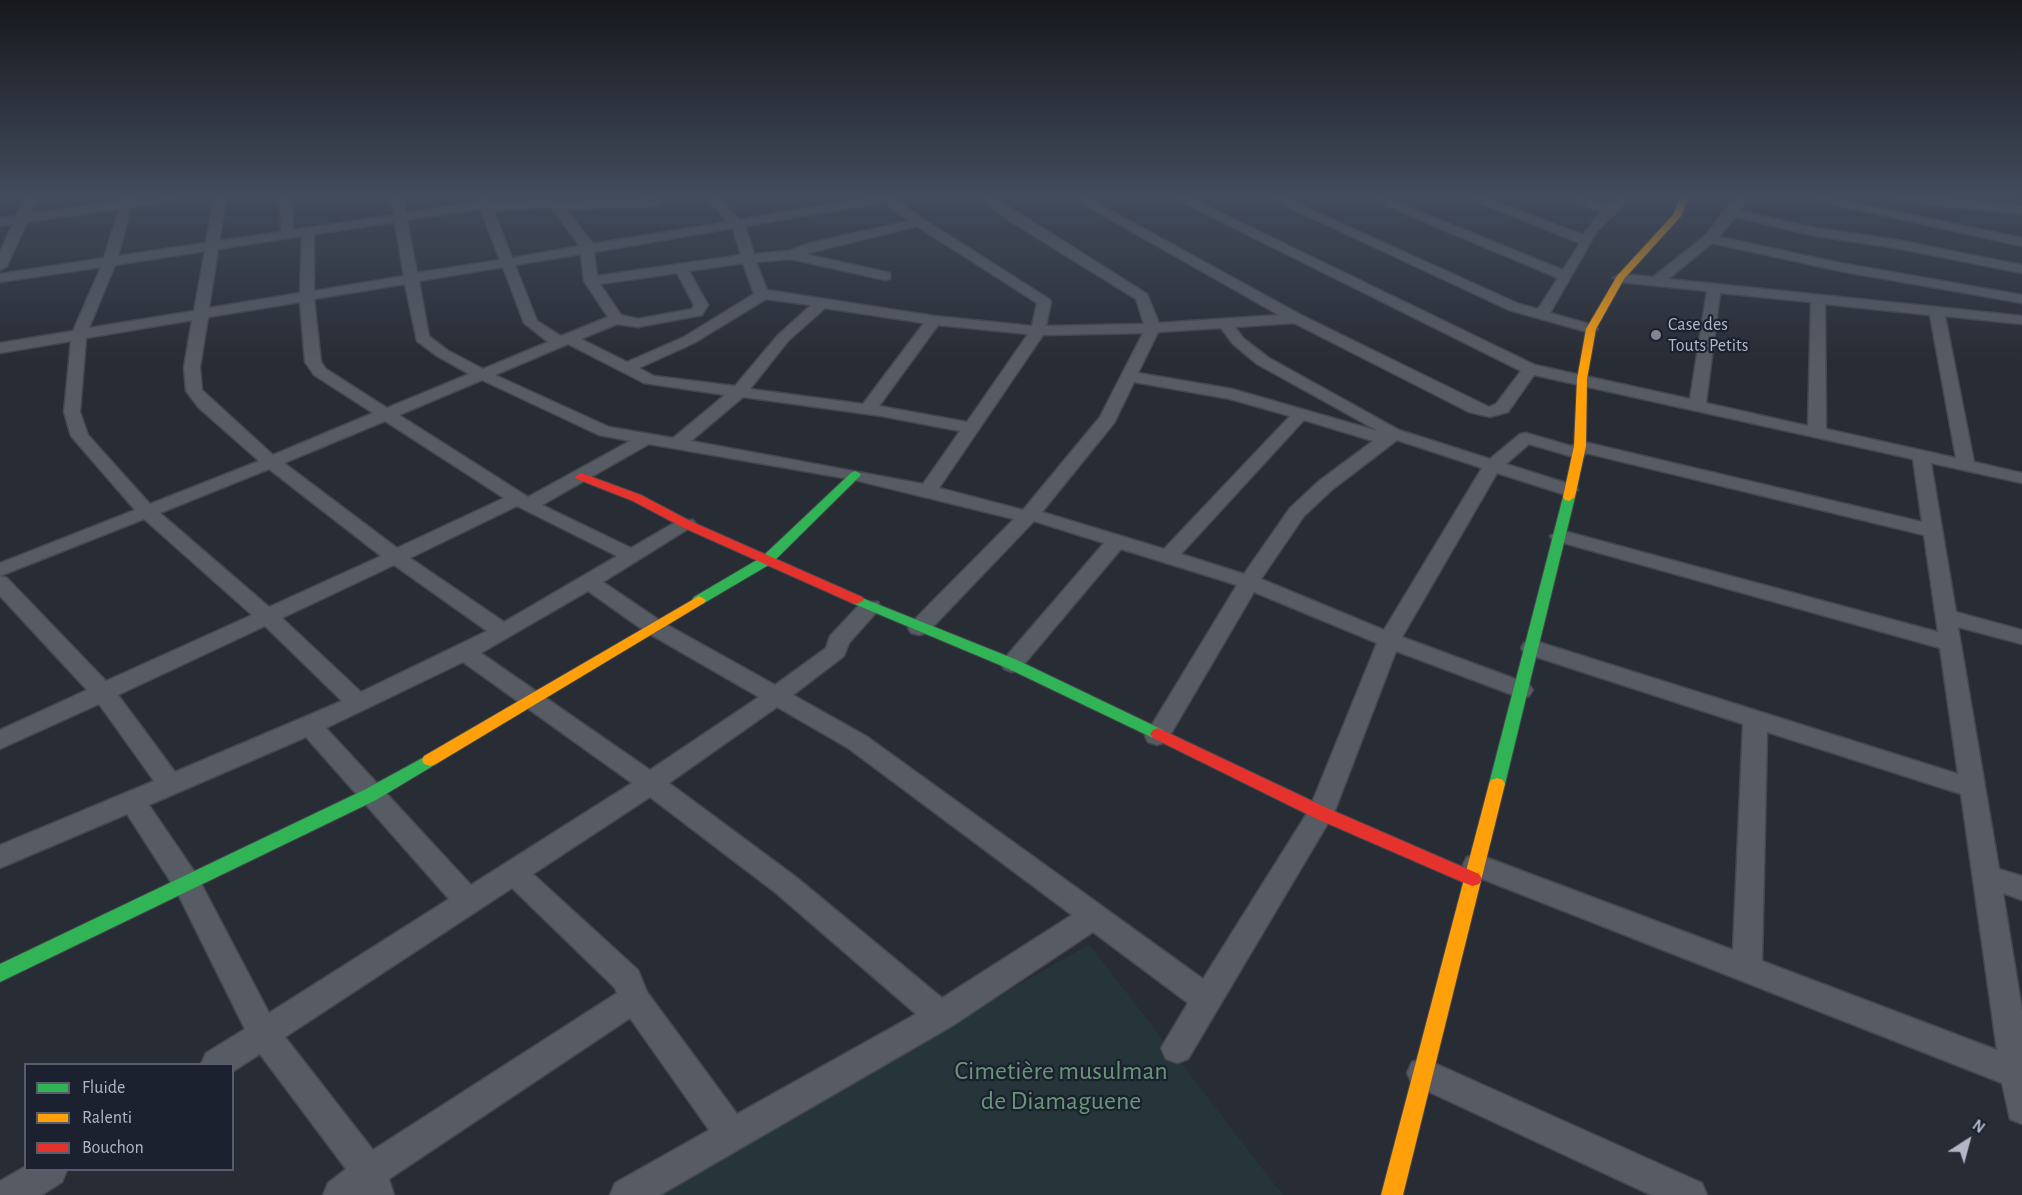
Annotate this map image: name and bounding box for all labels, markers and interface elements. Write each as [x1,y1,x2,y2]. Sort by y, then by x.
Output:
place label: Case des Touts Petits [1668,314,1748,356]
marker: Case des Touts Petits [1649,328,1663,342]
park label: Cimetière musulman de Diamaguene [954,1055,1168,1116]
legend [24,1063,234,1171]
text: Fluide [82,1079,125,1097]
text: Ralenti [82,1109,132,1127]
north arrow [1938,1111,1998,1171]
text: N [1969,1117,1988,1136]
text: Bouchon [82,1139,144,1157]

